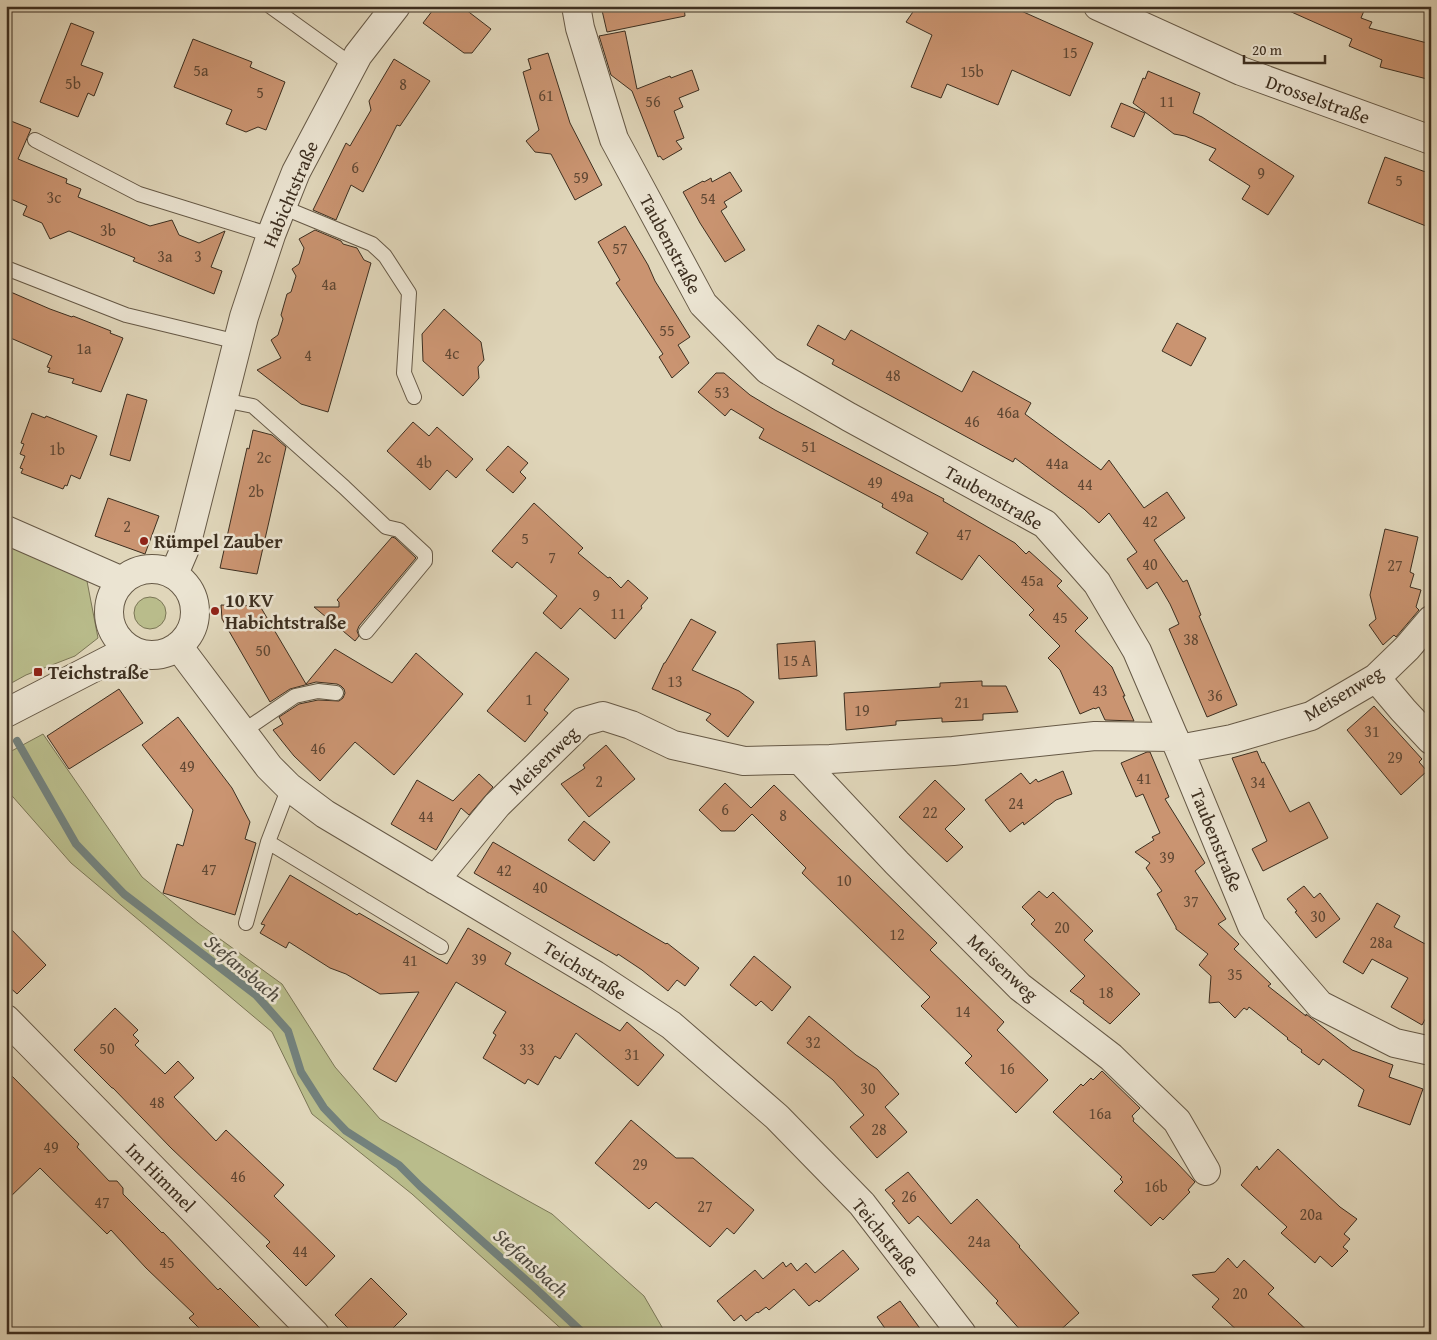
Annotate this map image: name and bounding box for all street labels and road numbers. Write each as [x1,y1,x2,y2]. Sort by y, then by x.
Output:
street label: Drosselstraße [1262,67,1374,131]
street label: Habichtstraße [255,136,325,252]
street label: Taubenstraße [633,189,709,299]
street label: Taubenstraße [940,457,1048,537]
street label: Meisenweg [1298,658,1389,728]
street label: Meisenweg [501,719,585,801]
street label: Taubenstraße [1184,784,1251,896]
street label: Meisenweg [961,927,1045,1008]
street label: Teichstraße [538,933,632,1007]
street label: Im Himmel [120,1136,202,1218]
street label: Teichstraße [846,1192,926,1282]

